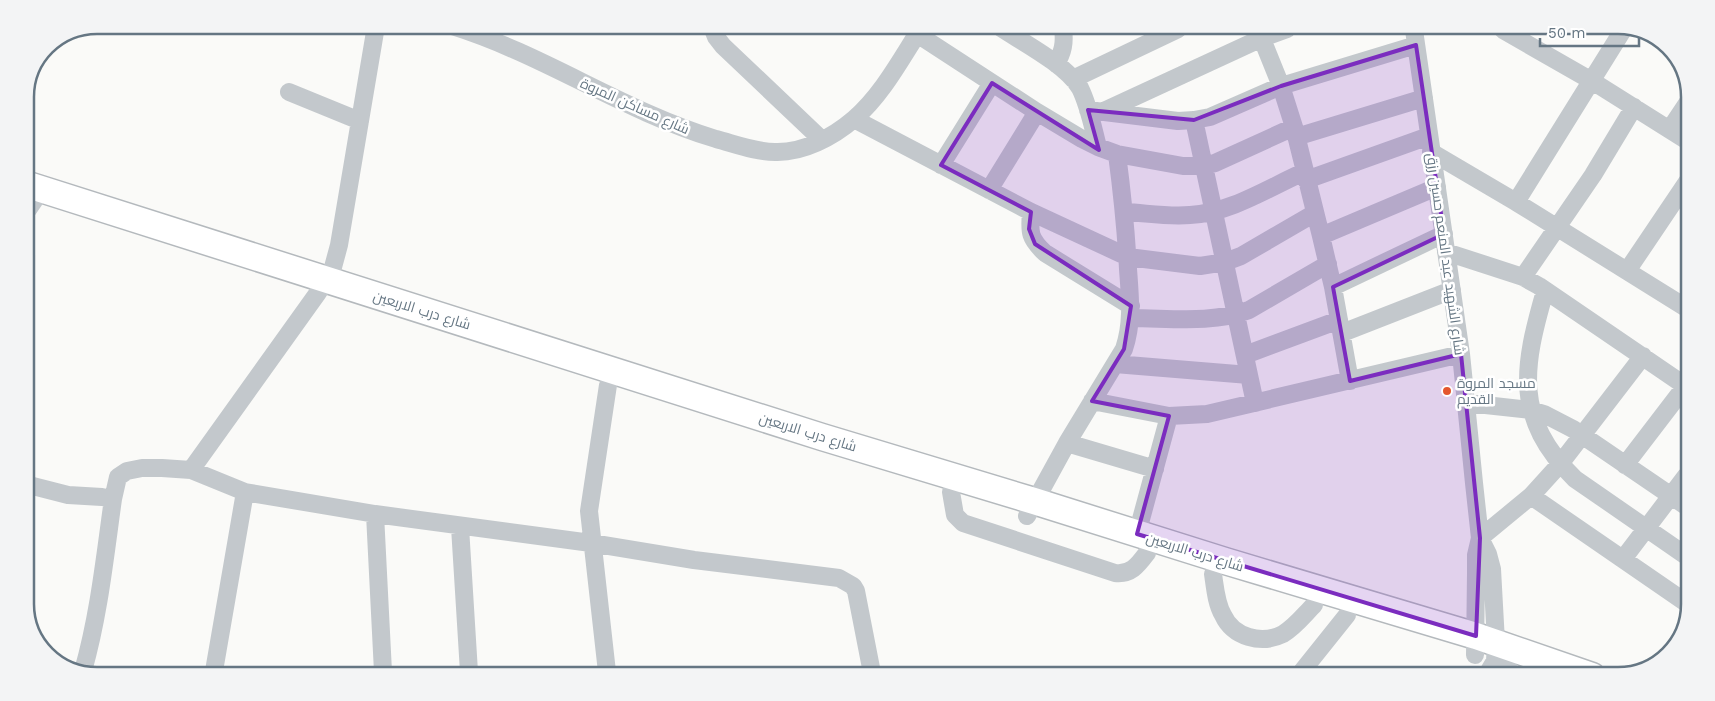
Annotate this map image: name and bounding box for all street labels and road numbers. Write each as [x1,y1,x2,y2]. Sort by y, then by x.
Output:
street label: شارع مساكن المروة [578,75,692,138]
street label: شارع الشهيد عبد المنعم حسين رزق [1422,152,1468,356]
street label: شارع درب الاربعين [371,288,473,333]
street label: شارع درب الاربعين [757,410,859,455]
street label: شارع درب الاربعين [1144,530,1246,575]

